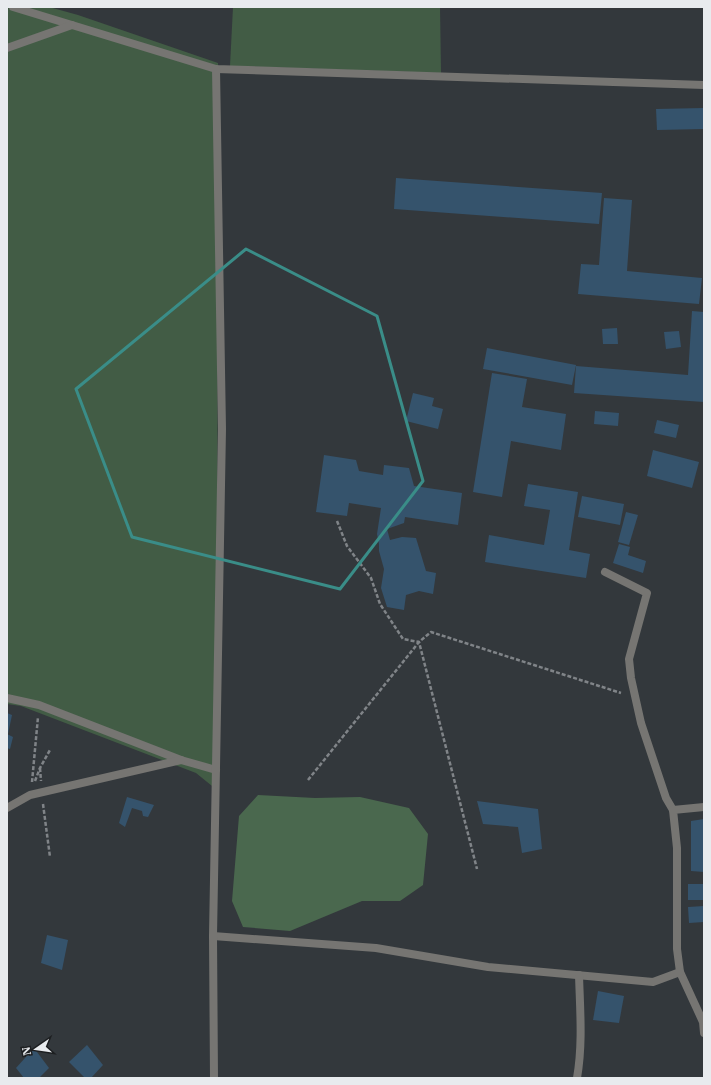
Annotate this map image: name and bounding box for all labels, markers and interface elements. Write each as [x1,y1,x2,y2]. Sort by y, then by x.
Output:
north arrow [16,1029,56,1069]
text: N [18,1045,34,1057]

